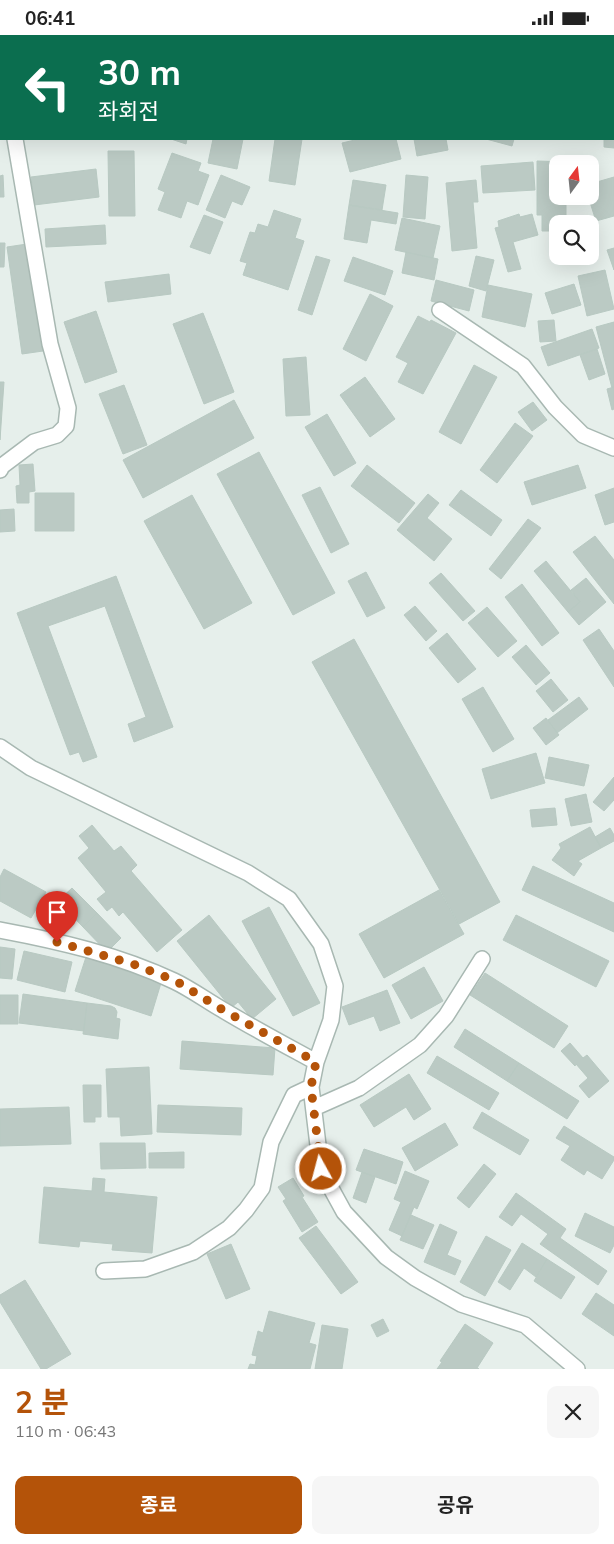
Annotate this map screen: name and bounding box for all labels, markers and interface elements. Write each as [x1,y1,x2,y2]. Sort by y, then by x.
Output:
text: 06:41 [25,6,75,30]
text: 30 m [98,50,181,94]
icon: left [15,55,80,120]
text: 좌회전 [98,97,159,125]
north arrow [549,155,599,205]
map controls [549,155,599,265]
button: search [549,215,599,265]
pin [36,891,78,942]
icon: arrive [43,898,71,926]
position arrow [294,1142,346,1194]
text: 2 분 [15,1383,69,1421]
button: close [547,1386,599,1438]
text: 110 m · 06:43 [15,1421,116,1441]
button: 종료 [15,1476,302,1534]
button: 공유 [312,1476,599,1534]

